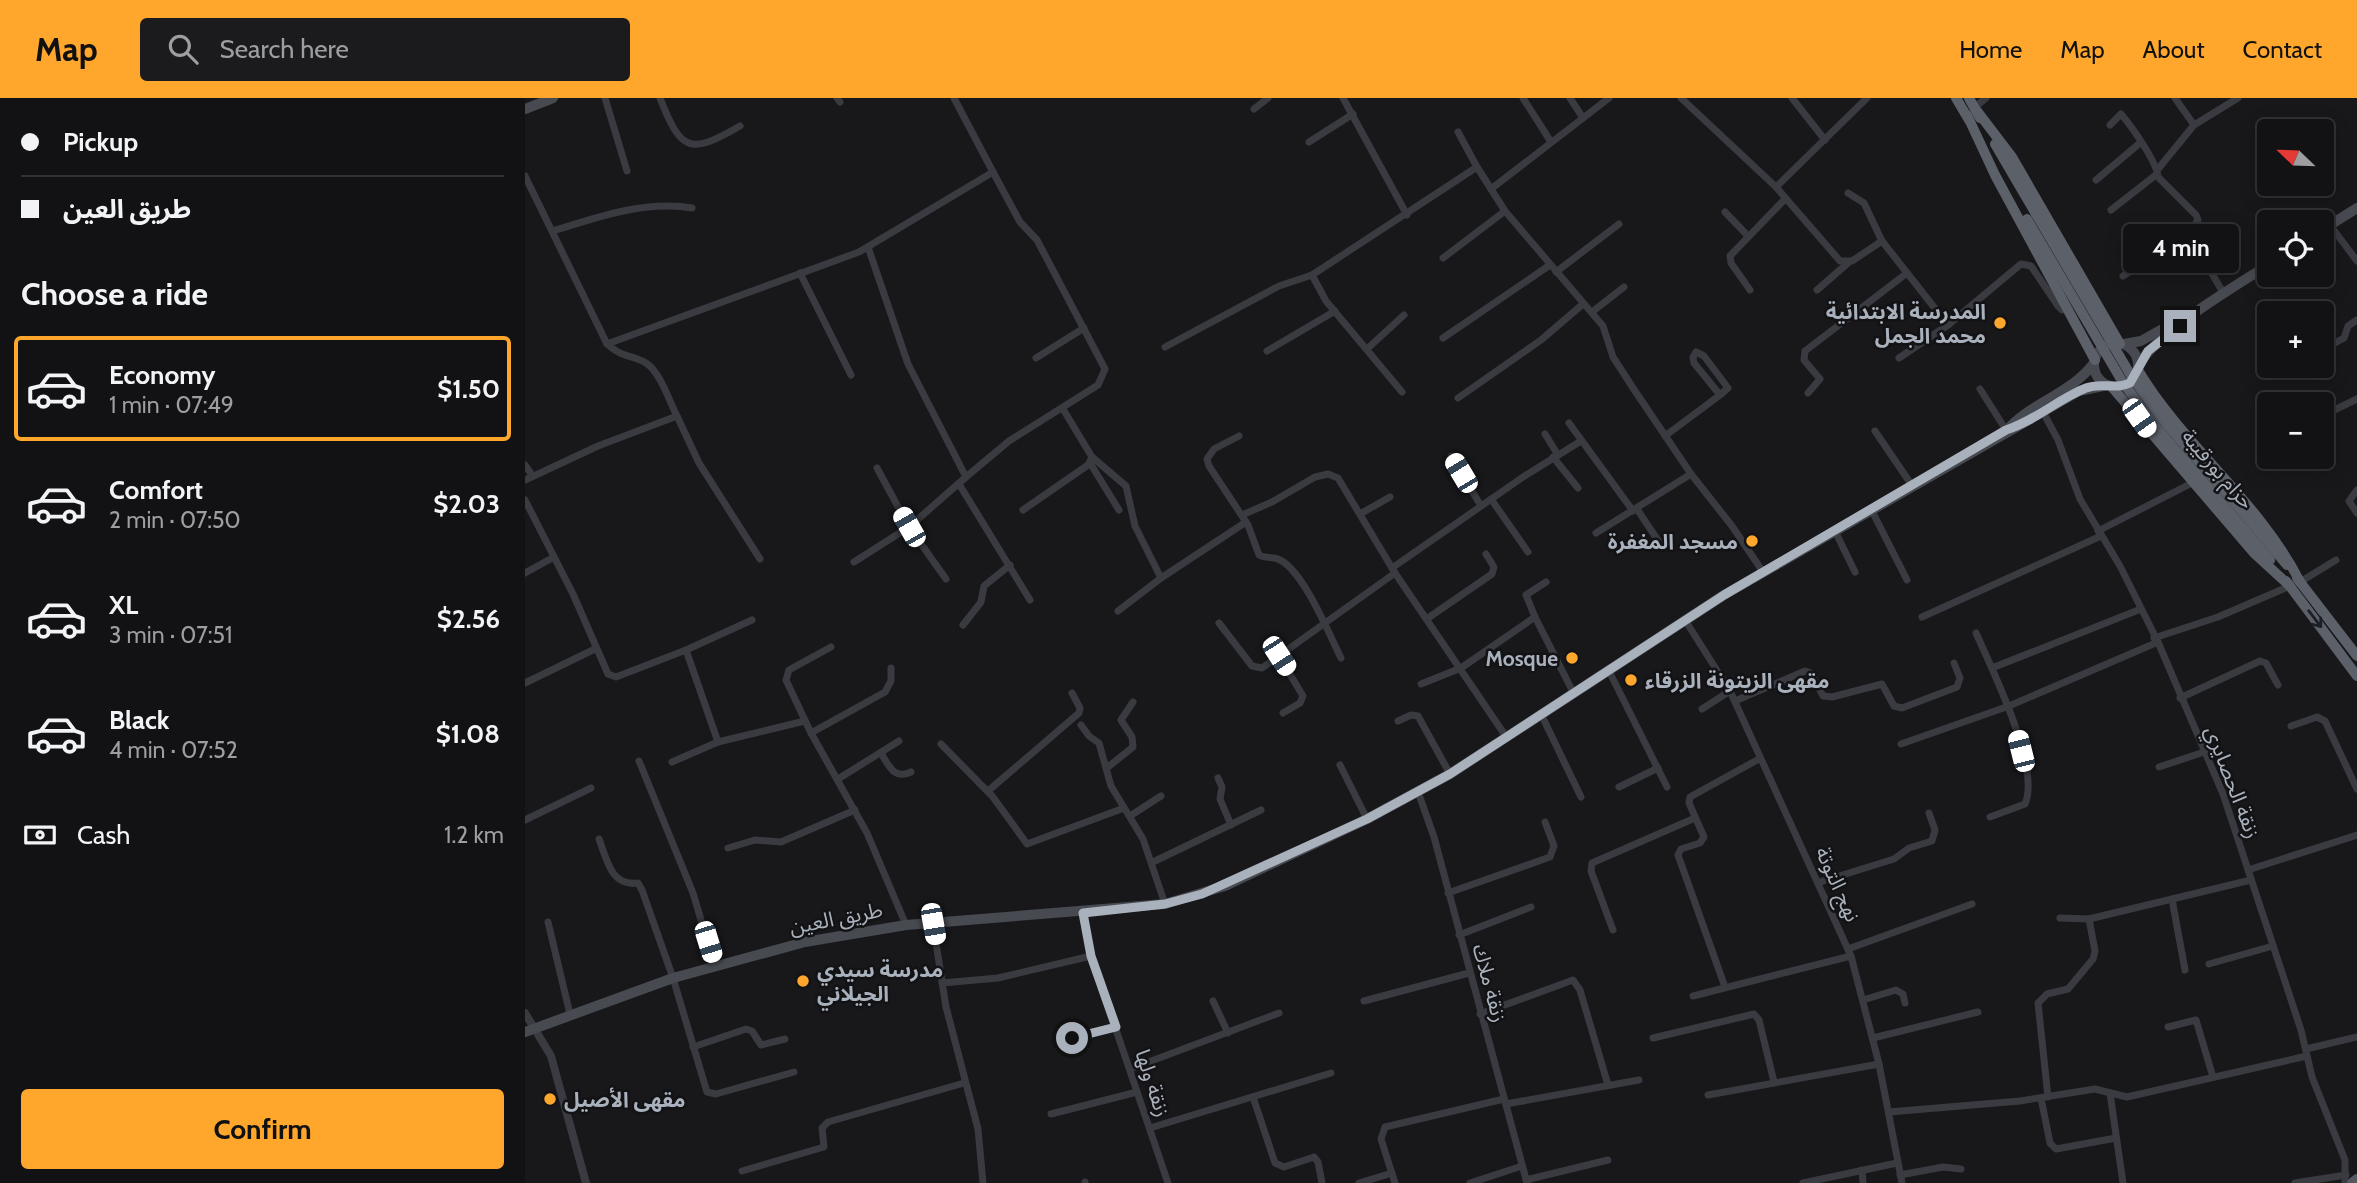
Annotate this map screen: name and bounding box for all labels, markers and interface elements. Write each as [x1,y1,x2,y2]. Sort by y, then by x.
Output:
search box [140,18,630,81]
text: Map [35,29,98,69]
icon: search [164,30,202,68]
text: Search here [220,33,349,65]
text: Home [1959,35,2022,64]
text: Map [2060,35,2105,64]
text: About [2143,35,2205,64]
text: Contact [2243,35,2322,64]
north arrow [2257,119,2335,196]
map controls [2257,119,2334,469]
text: Pickup [63,126,138,158]
text: طريق العين [63,193,191,225]
button: locate [2257,210,2334,287]
callout: 4 min [2122,224,2238,274]
text: 4 min [2152,234,2210,262]
text: Choose a ride [21,274,208,313]
place label: المدرسة الابتدائية محمد الجمل [1826,299,1986,348]
button: + [2257,301,2334,378]
route end [2164,310,2196,342]
marker: المدرسة الابتدائية محمد الجمل [1992,315,2008,331]
icon: car [25,357,88,420]
text: Economy [109,359,215,391]
text: $1.50 [437,373,500,405]
text: 1 min · 07:49 [109,391,234,419]
button: − [2257,392,2334,469]
car [2119,395,2160,441]
street label: حزام بورقيبة [2174,424,2259,517]
car [1442,450,1481,496]
icon: car [25,472,88,535]
text: Comfort [109,474,203,506]
text: $2.03 [433,488,500,520]
car [890,504,929,550]
text: 2 min · 07:50 [109,506,241,534]
place label: مسجد المغفرة [1608,529,1738,554]
marker: مسجد المغفرة [1744,533,1760,549]
icon: car [25,587,88,650]
text: XL [109,589,138,621]
text: $2.56 [437,603,500,635]
one-way arrow [2307,609,2322,628]
text: 3 min · 07:51 [109,621,232,649]
car [1259,633,1300,679]
place label: Mosque [1486,646,1558,671]
marker: Mosque [1564,650,1580,666]
place label: مقهى الزيتونة الزرقاء [1645,668,1829,693]
marker: مقهى الزيتونة الزرقاء [1623,672,1639,688]
icon: car [25,702,88,765]
text: Black [109,704,169,736]
text: $1.08 [436,718,500,750]
street label: زنقة الحصايري [2196,722,2266,843]
car [2006,728,2037,774]
text: 4 min · 07:52 [109,736,238,764]
icon: cash [21,816,59,854]
text: Cash [77,819,130,851]
text: 1.2 km [444,821,504,849]
street label: نهج التوتة [1808,843,1866,927]
street label: طريق العين [787,897,885,940]
car [920,901,947,947]
car [692,919,725,965]
street label: زنقة ملاك [1468,941,1512,1025]
place label: مدرسة سيدي الجيلاني [817,957,943,1010]
marker: مدرسة سيدي الجيلاني [795,973,811,989]
route start [1056,1022,1088,1054]
street label: زنقة ولها [1130,1046,1176,1120]
place label: مقهى الأصيل [564,1087,686,1112]
button: Confirm [21,1089,504,1169]
marker: مقهى الأصيل [542,1091,558,1107]

